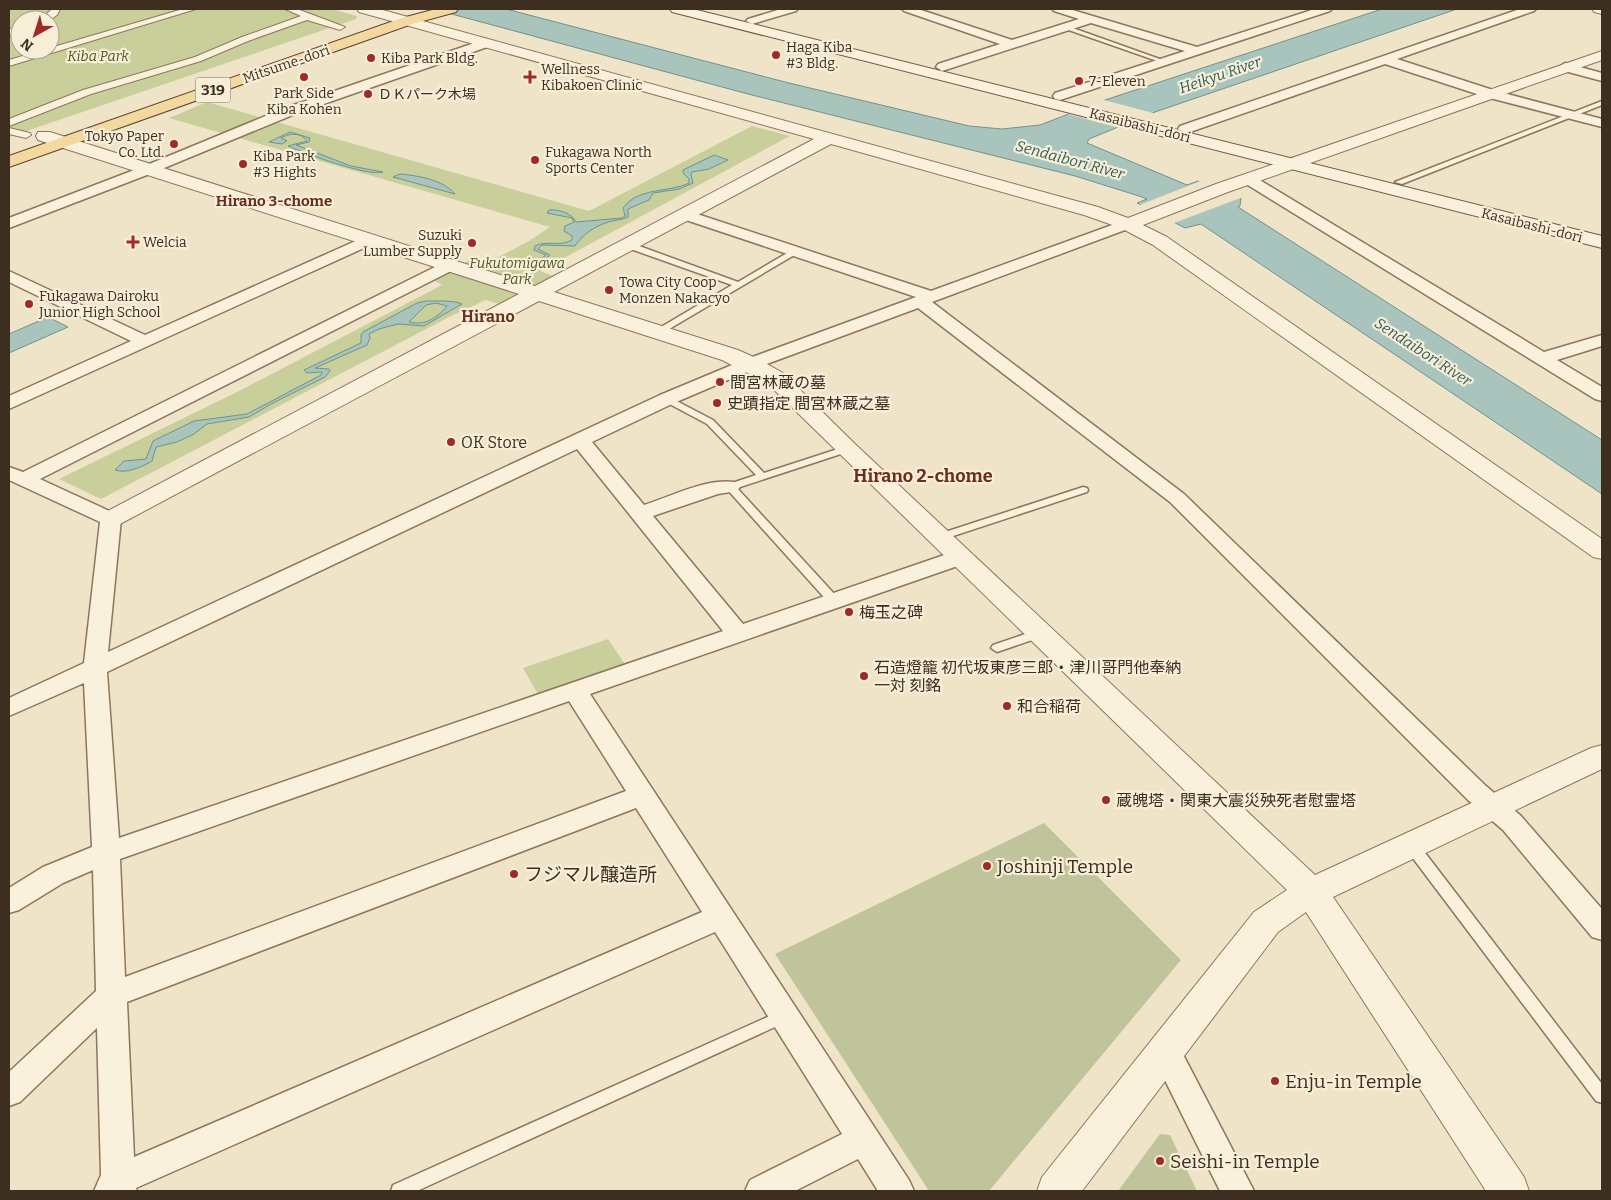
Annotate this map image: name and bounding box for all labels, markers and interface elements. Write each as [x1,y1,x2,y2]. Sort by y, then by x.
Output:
north arrow [10,10,60,60]
text: N [17,35,37,55]
place label: Haga Kiba #3 Bldg. [786,39,853,72]
street label: Mitsume-dori [240,42,332,87]
park label: Kiba Park [67,48,129,65]
marker: Haga Kiba #3 Bldg. [770,49,782,61]
place label: Kiba Park Bldg. [381,50,478,67]
marker: Kiba Park Bldg. [365,52,377,64]
water label: Heikyu River [1177,52,1264,97]
place label: Wellness Kibakoen Clinic [541,61,643,94]
marker: Wellness Kibakoen Clinic [523,70,537,84]
marker: Park Side Kiba Kohen [298,71,310,83]
place label: 7-Eleven [1089,73,1146,90]
marker: 7-Eleven [1073,75,1085,87]
road number: 319 [196,78,230,102]
place label: Park Side Kiba Kohen [266,85,342,118]
place label: ＤＫパーク木場 [378,86,476,103]
marker: ＤＫパーク木場 [362,88,374,100]
street label: Kasaibashi-dori [1087,105,1192,146]
place label: Tokyo Paper Co. Ltd. [85,128,164,161]
water label: Sendaibori River [1014,137,1127,183]
marker: Tokyo Paper Co. Ltd. [168,138,180,150]
place label: Fukagawa North Sports Center [545,144,652,177]
place label: Kiba Park #3 Hights [253,148,316,181]
marker: Fukagawa North Sports Center [529,154,541,166]
marker: Kiba Park #3 Hights [237,158,249,170]
district label: Hirano 3-chome [216,192,332,210]
street label: Kasaibashi-dori [1479,205,1584,246]
place label: Suzuki Lumber Supply [363,227,463,260]
place label: Welcia [143,234,187,251]
marker: Welcia [127,236,139,248]
marker: Suzuki Lumber Supply [466,237,478,249]
park label: Fukutomigawa Park [469,255,565,288]
place label: Towa City Coop Monzen Nakacyo [619,274,730,307]
marker: Towa City Coop Monzen Nakacyo [603,284,615,296]
place label: Fukagawa Dairoku Junior High School [38,288,161,321]
marker: Fukagawa Dairoku Junior High School [23,298,35,310]
district label: Hirano [461,307,515,326]
water label: Sendaibori River [1371,314,1476,390]
place label: 間宮林蔵の墓 [730,373,826,392]
marker: 間宮林蔵の墓 [714,376,726,388]
place label: 史蹟指定 間宮林蔵之墓 [727,394,890,413]
marker: 史蹟指定 間宮林蔵之墓 [711,397,723,409]
place label: OK Store [461,433,527,452]
marker: OK Store [445,436,457,448]
district label: Hirano 2-chome [853,465,993,487]
place label: 梅玉之碑 [859,603,923,622]
marker: 梅玉之碑 [843,606,855,618]
place label: 石造燈籠 初代坂東彦三郎・津川哥門他奉納 一対 刻銘 [874,658,1181,695]
marker: 石造燈籠 初代坂東彦三郎・津川哥門他奉納 一対 刻銘 [858,670,870,682]
place label: 和合稲荷 [1017,697,1081,716]
marker: 和合稲荷 [1001,700,1013,712]
place label: 蔵魄塔・関東大震災殃死者慰霊塔 [1116,791,1356,810]
marker: 蔵魄塔・関東大震災殃死者慰霊塔 [1100,794,1112,806]
place label: Joshinji Temple [996,855,1133,878]
marker: Joshinji Temple [981,860,993,872]
place label: フジマル醸造所 [524,863,657,886]
marker: フジマル醸造所 [508,868,520,880]
place label: Enju-in Temple [1285,1070,1422,1093]
marker: Enju-in Temple [1269,1075,1281,1087]
place label: Seishi-in Temple [1170,1150,1320,1173]
marker: Seishi-in Temple [1154,1155,1166,1167]

